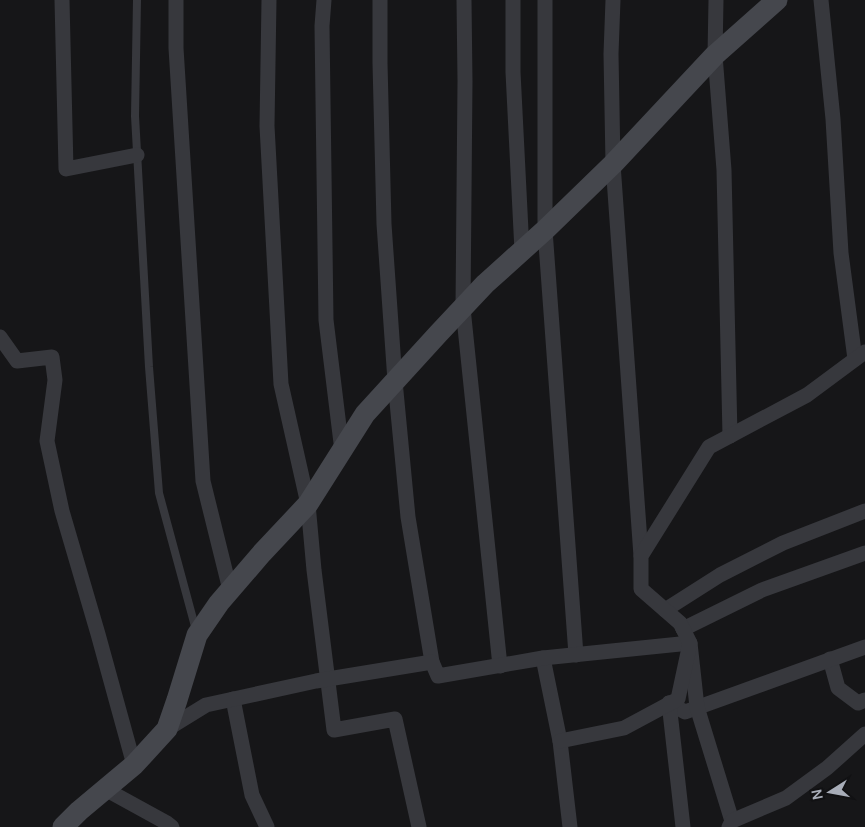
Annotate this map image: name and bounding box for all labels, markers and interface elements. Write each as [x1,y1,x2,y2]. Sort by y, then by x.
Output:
north arrow [805,767,855,817]
text: N [806,788,827,801]

